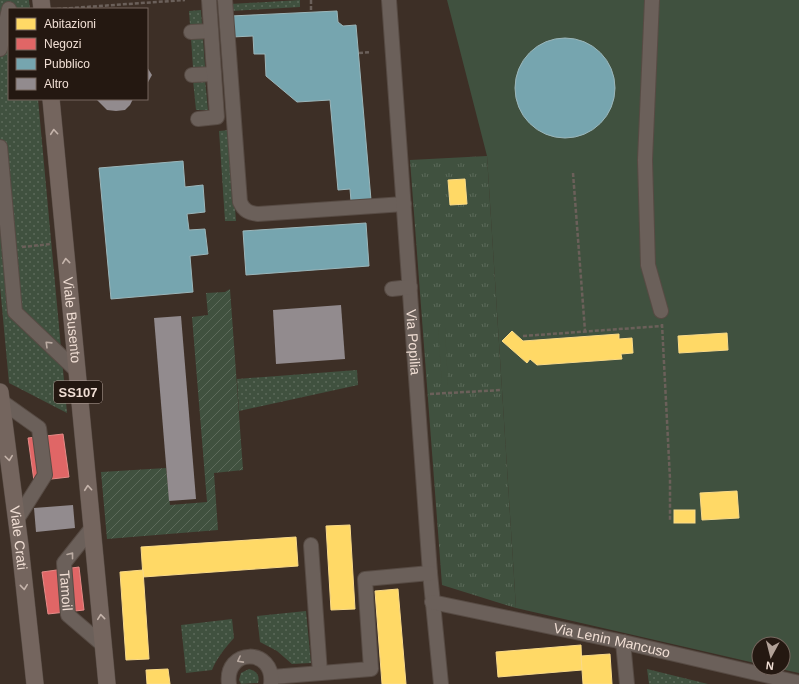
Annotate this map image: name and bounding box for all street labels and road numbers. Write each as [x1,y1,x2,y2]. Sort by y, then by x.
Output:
street label: Viale Busento [60,276,84,364]
street label: Via Popilia [403,309,424,376]
road number: SS107 [54,381,102,403]
street label: Viale Crati [7,505,31,571]
street label: Tamoil [57,570,76,611]
street label: Via Lenin Mancuso [552,620,672,661]

